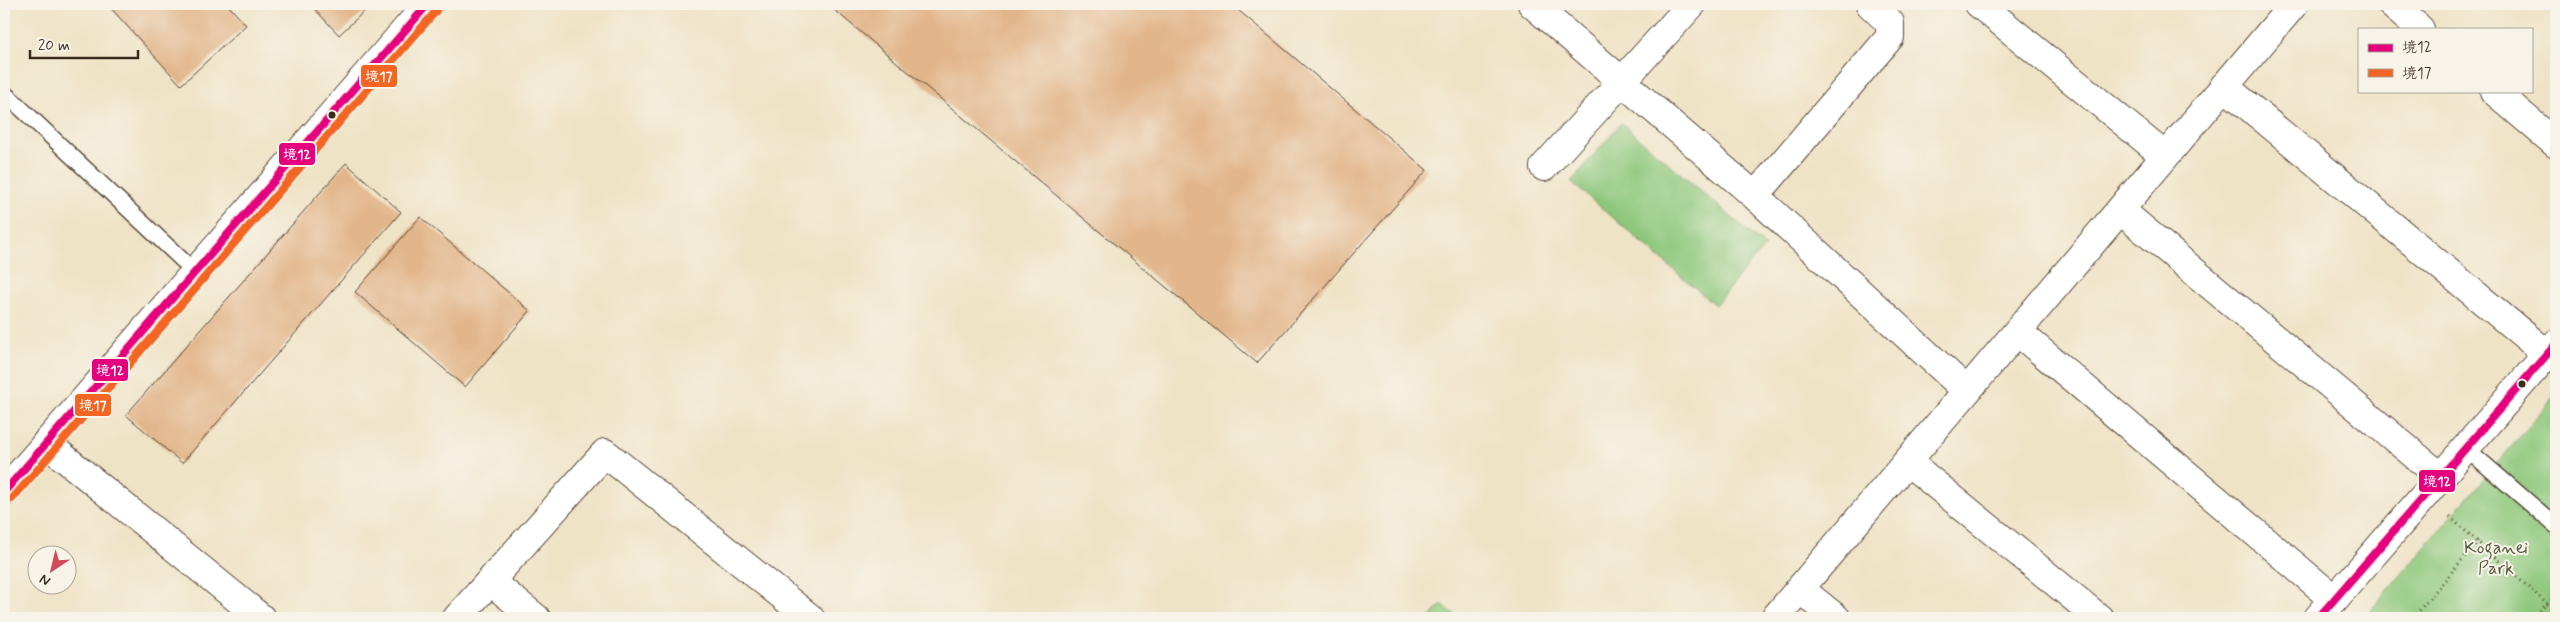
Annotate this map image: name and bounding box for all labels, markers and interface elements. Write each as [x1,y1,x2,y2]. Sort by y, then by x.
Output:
scale bar [30,28,138,60]
legend [2358,28,2532,92]
text: 20 m [38,36,70,56]
text: 境12 [2402,38,2432,58]
line badge: 境17 [360,64,398,88]
text: 境17 [2402,64,2432,84]
text: 境17 [365,68,393,86]
unlabelled marker [327,110,337,120]
line badge: 境12 [278,142,316,166]
text: 境12 [283,146,311,164]
line badge: 境12 [91,358,129,382]
text: 境12 [96,362,124,380]
unlabelled marker [2517,379,2527,389]
line badge: 境17 [74,393,112,417]
text: 境17 [79,397,107,415]
line badge: 境12 [2418,469,2456,493]
text: 境12 [2423,473,2451,491]
park label: Koganei Park [2464,536,2528,581]
north arrow [28,544,78,594]
text: N [36,570,54,590]

